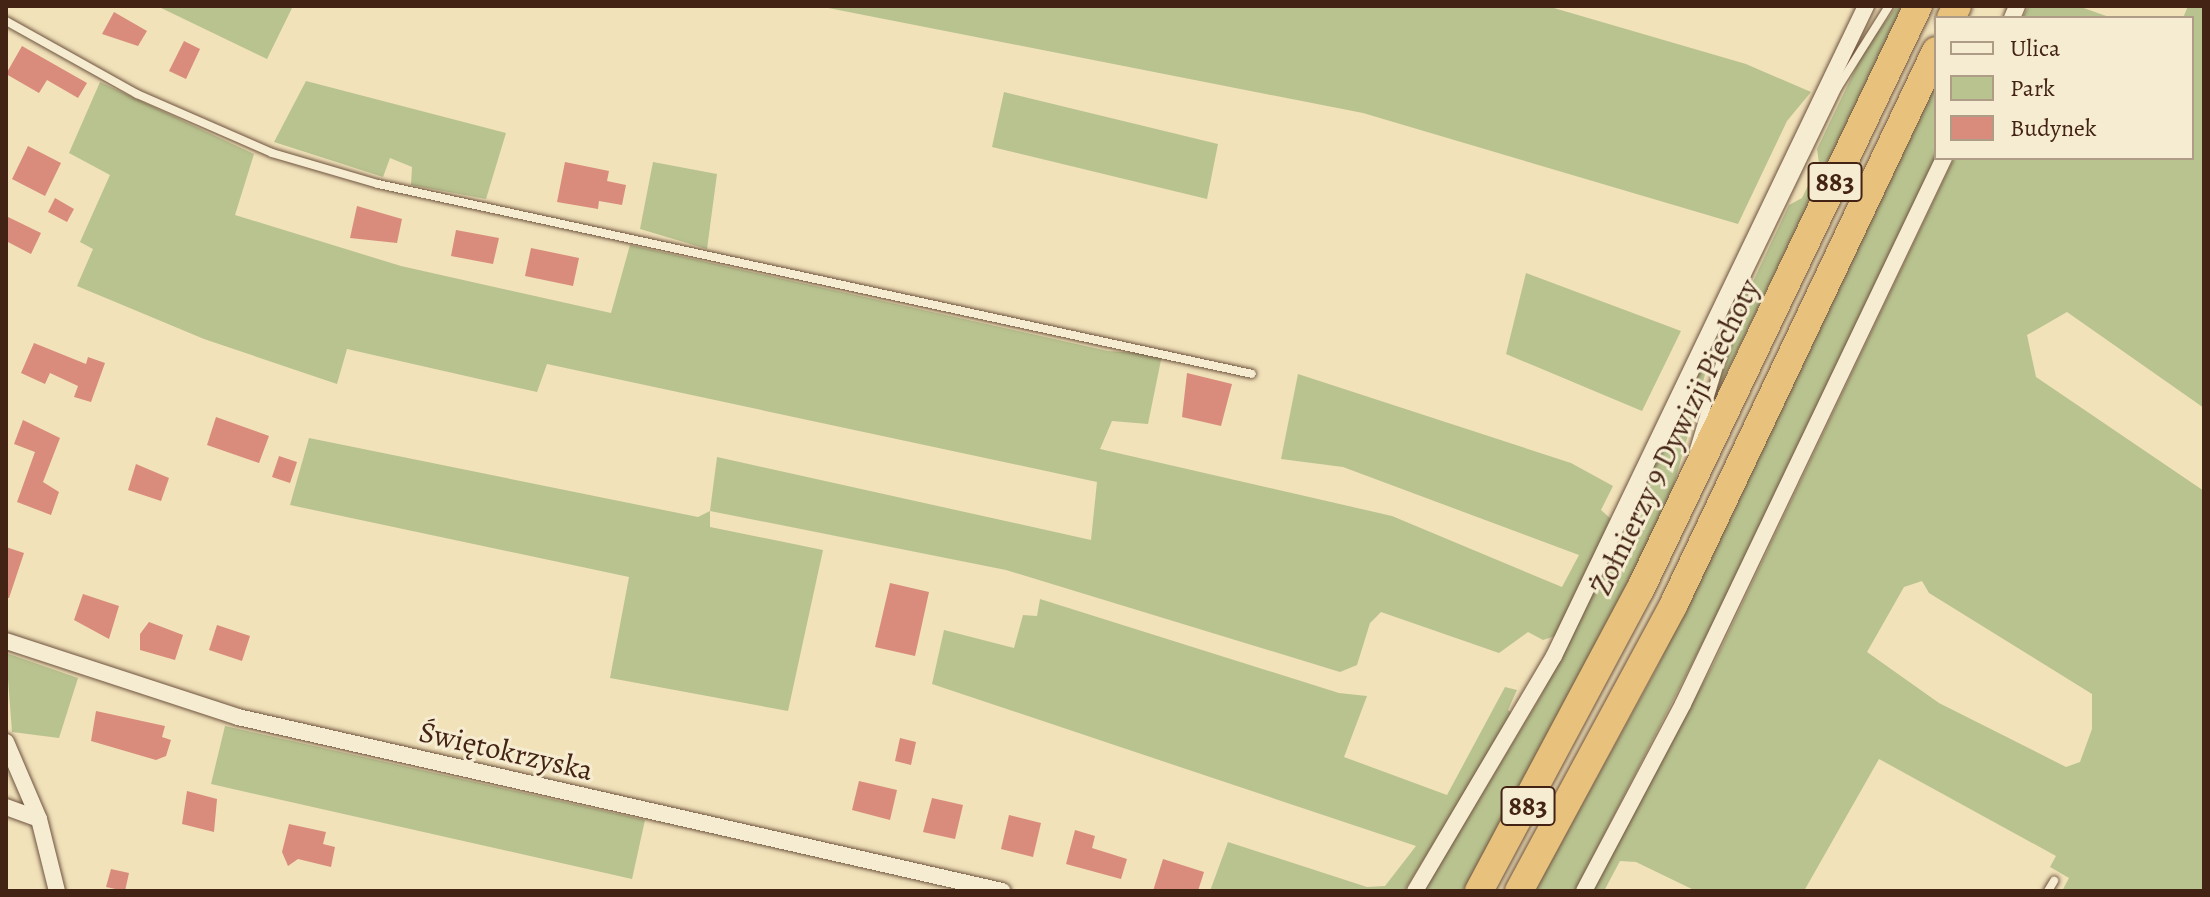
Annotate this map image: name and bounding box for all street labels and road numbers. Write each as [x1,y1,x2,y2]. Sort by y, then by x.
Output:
road number: 883 [1807,158,1863,206]
street label: Żołnierzy 9 Dywizji Piechoty [1583,273,1767,601]
street label: Świętokrzyska [416,714,596,788]
road number: 883 [1500,782,1556,830]

